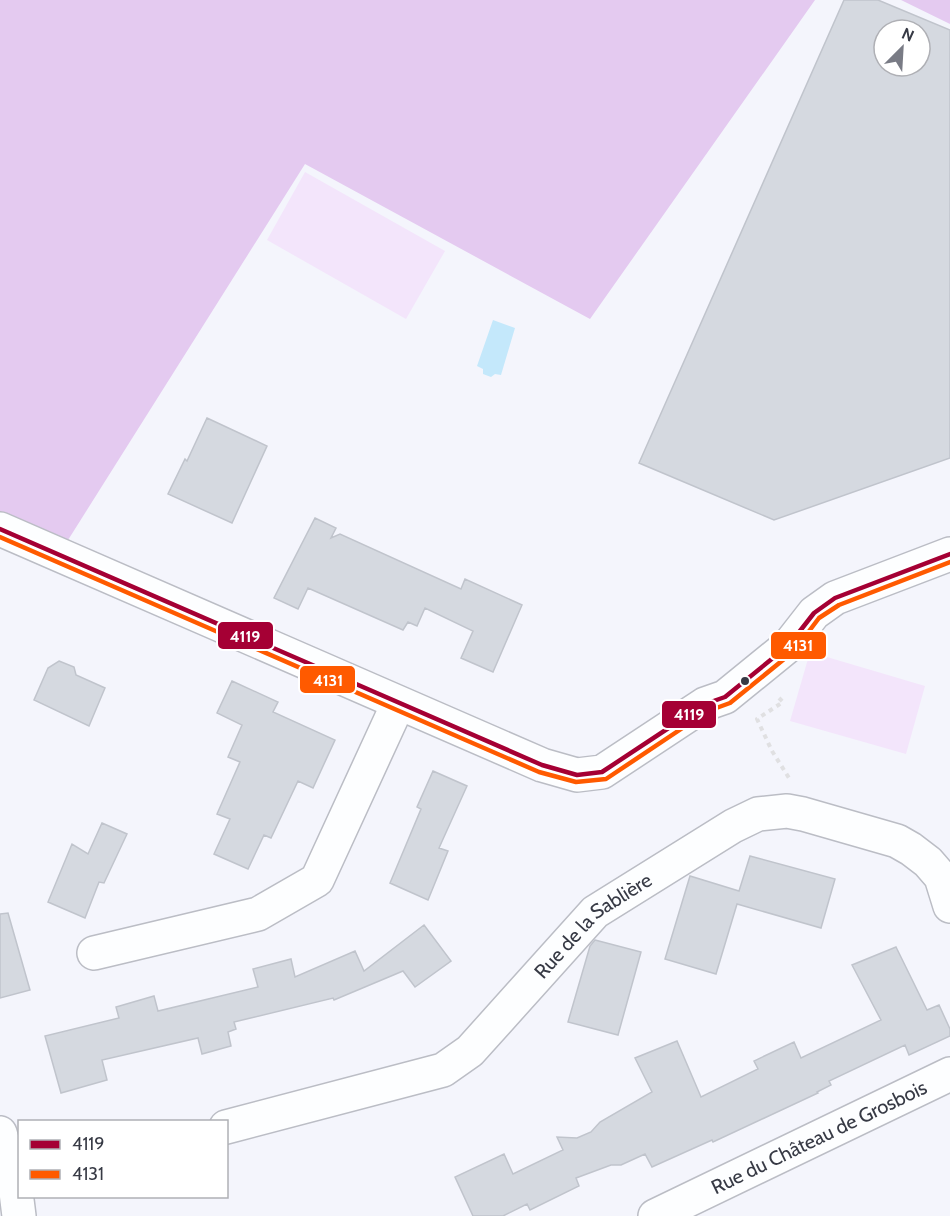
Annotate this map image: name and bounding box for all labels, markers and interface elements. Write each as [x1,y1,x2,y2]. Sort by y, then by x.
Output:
north arrow [872,18,932,78]
text: N [899,24,917,46]
line badge: 4119 [217,621,274,650]
text: 4119 [230,627,260,646]
line badge: 4131 [770,631,827,660]
text: 4131 [783,636,813,655]
line badge: 4131 [299,665,356,694]
text: 4131 [313,671,343,690]
unlabelled marker [739,675,751,687]
line badge: 4119 [661,700,717,729]
text: 4119 [674,705,704,724]
street label: Rue de la Sablière [529,868,656,983]
street label: Rue du Château de Grosbois [707,1075,931,1199]
legend [18,1120,228,1198]
text: 4119 [72,1133,104,1155]
text: 4131 [72,1163,104,1185]

